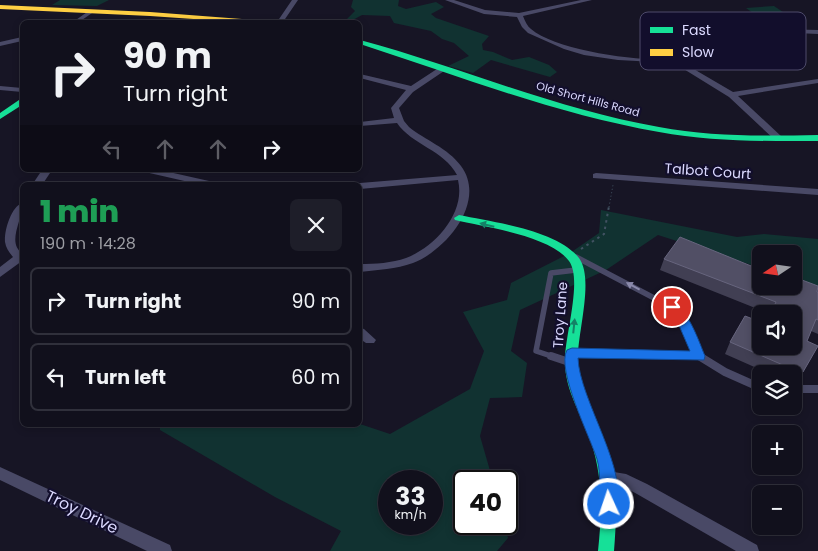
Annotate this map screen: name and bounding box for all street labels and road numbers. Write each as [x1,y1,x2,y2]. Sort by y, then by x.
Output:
street label: Old Short Hills Road [535,78,641,120]
street label: Talbot Court [664,158,752,184]
street label: Troy Lane [548,281,572,349]
street label: Troy Drive [42,485,122,540]

